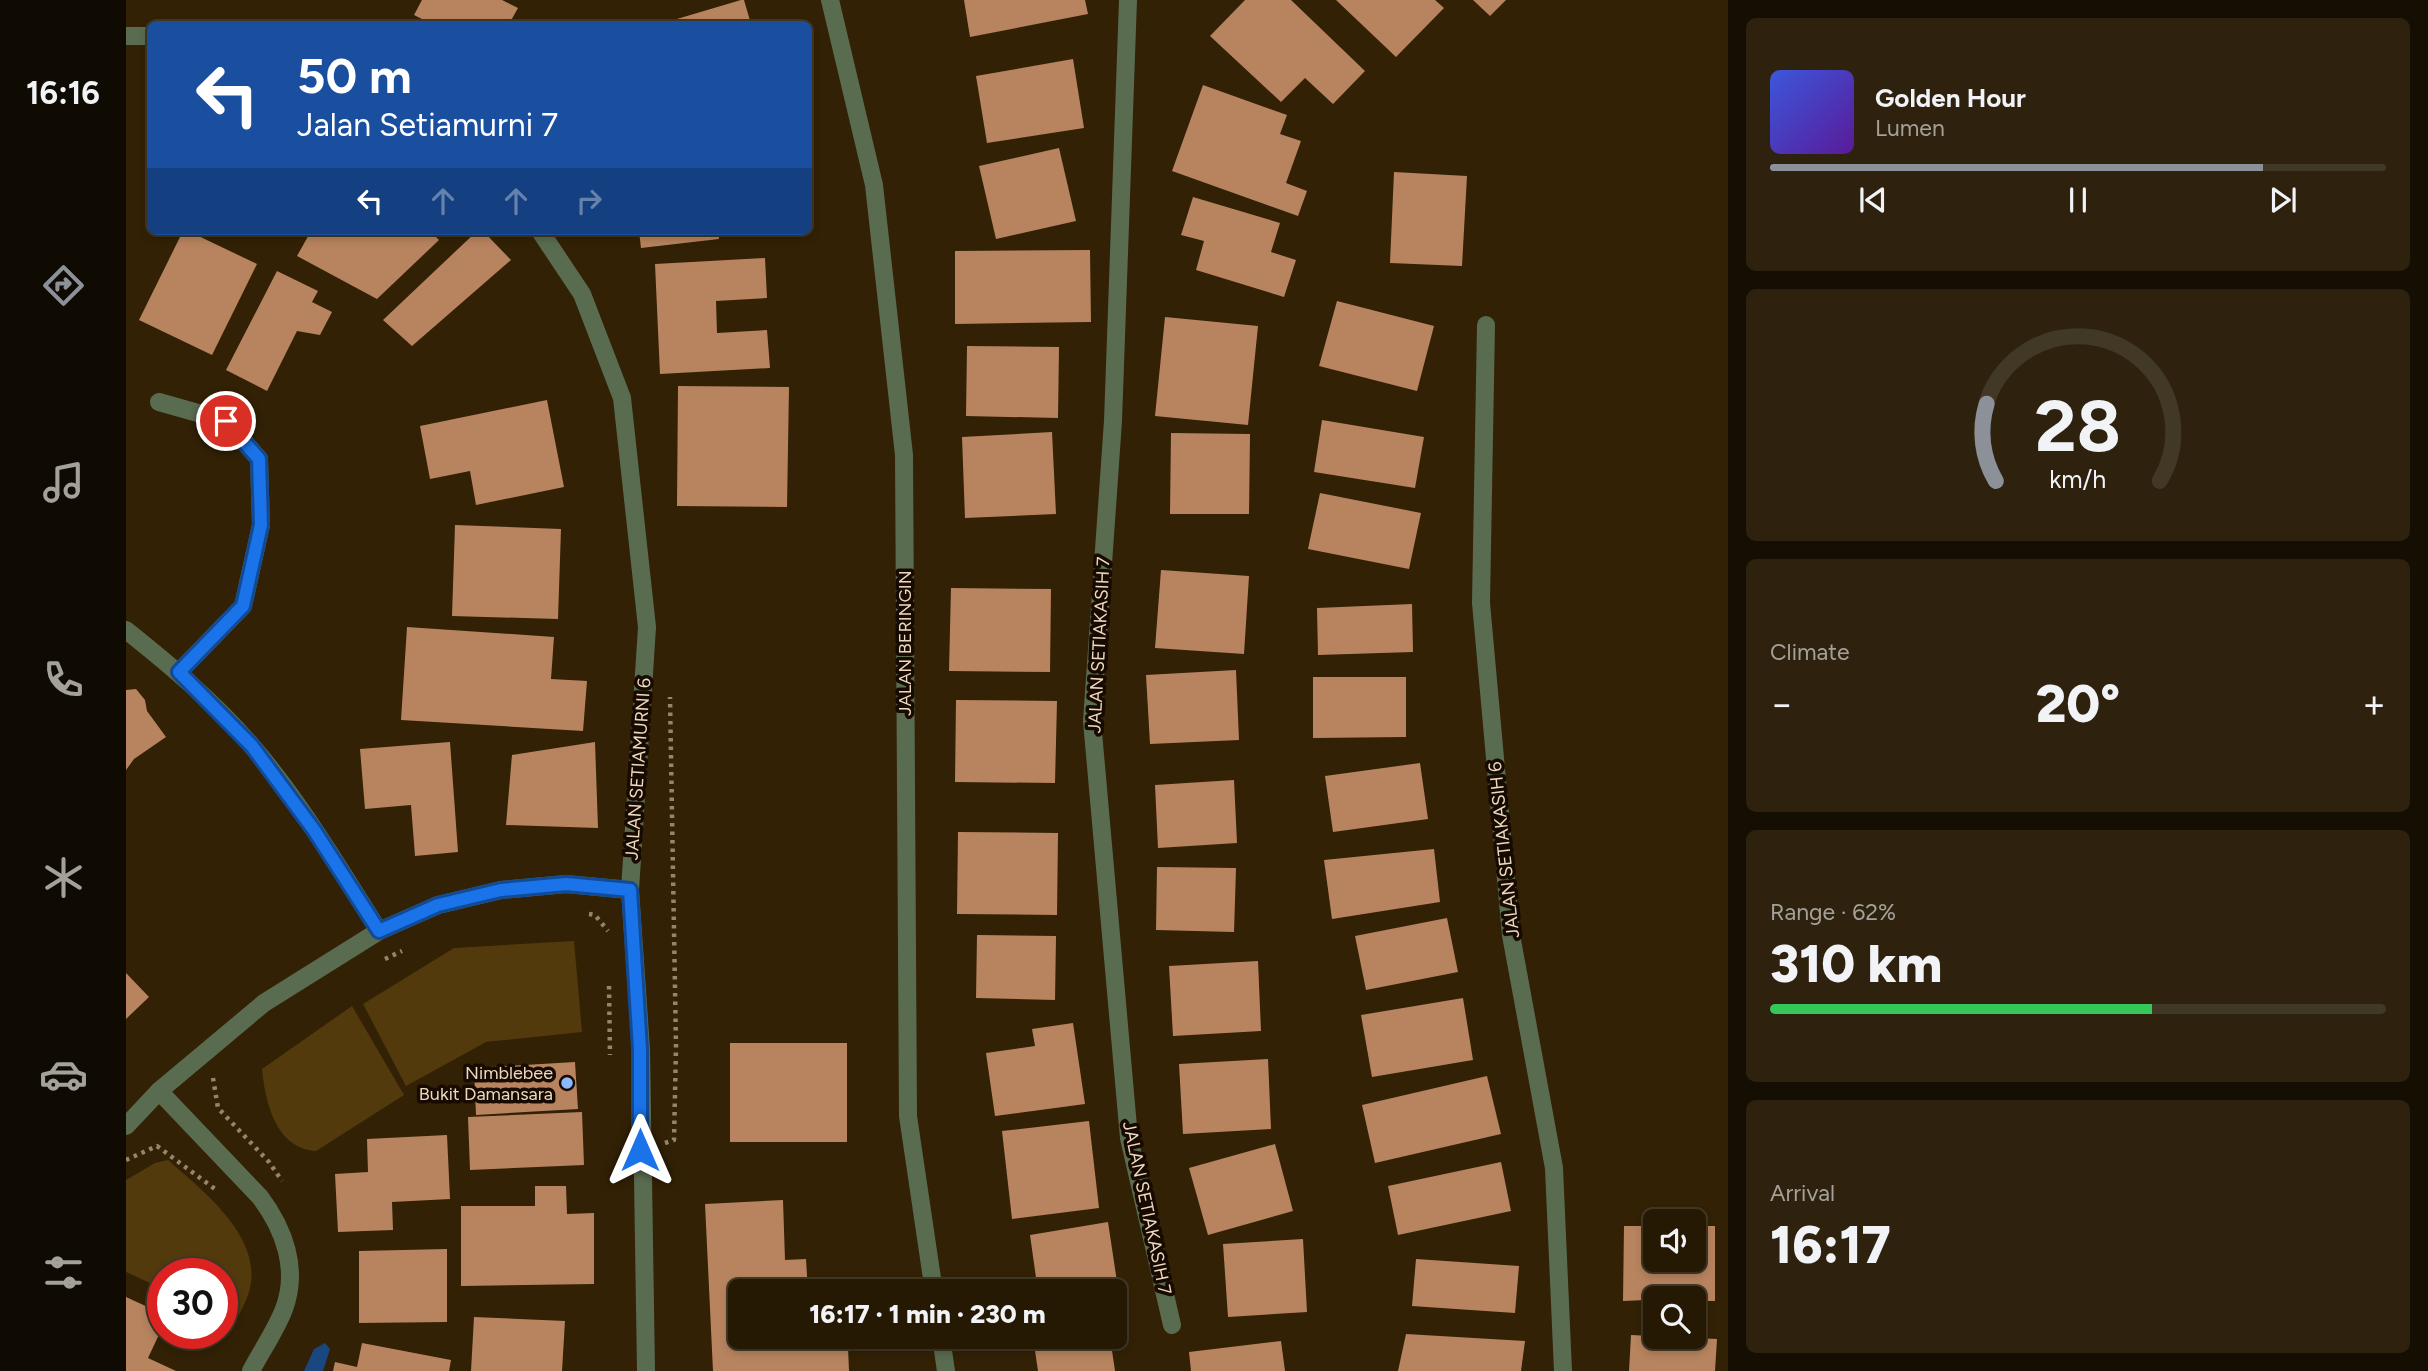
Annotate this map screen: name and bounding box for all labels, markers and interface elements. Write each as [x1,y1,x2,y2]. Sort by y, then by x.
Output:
text: 50 m [297,46,412,105]
icon: left [182,49,273,140]
text: 16:16 [26,74,100,112]
text: Golden Hour [1875,82,2026,114]
text: Jalan Setiamurni 7 [297,106,558,144]
text: Lumen [1875,114,1945,142]
icon: previous [1854,181,1892,219]
icon: pause [2059,181,2097,219]
icon: next [2264,181,2302,219]
icon: left [351,182,389,220]
icon: ahead [424,182,462,220]
icon: ahead [497,182,535,220]
icon: right [570,182,608,220]
icon: directions [39,261,88,310]
text: 28 [2035,382,2121,469]
pin [196,391,256,451]
icon: arrive [207,402,245,440]
icon: music [39,458,88,507]
text: km/h [2049,464,2107,494]
street label: JALAN SETIAKASIH 7 [1083,556,1115,734]
street label: JALAN BERINGIN [894,570,916,716]
text: Climate [1770,638,1849,666]
icon: phone [39,655,88,704]
text: 20° [2036,673,2120,735]
street label: JALAN SETIAMURNI 6 [621,677,655,861]
text: − [1770,681,1794,727]
text: + [2362,681,2386,727]
street label: JALAN SETIAKASIH 6 [1484,761,1524,939]
icon: climate [39,853,88,902]
text: Range · 62% [1770,898,1896,926]
text: 310 km [1770,933,1942,995]
icon: car [39,1050,88,1099]
place label: Nimblebee Bukit Damansara [419,1062,553,1105]
marker: Nimblebee Bukit Damansara [559,1075,575,1091]
position arrow [603,1113,677,1187]
street label: JALAN SETIAKASIH 7 [1118,1119,1176,1297]
text: Arrival [1770,1179,1835,1207]
map controls [1643,1209,1706,1349]
button: sound [1643,1209,1706,1272]
text: 16:17 [1770,1214,1891,1276]
icon: filters [39,1248,88,1297]
speed limit sign: 30 [147,1258,238,1349]
button: search [1643,1286,1706,1349]
text: 16:17 · 1 min · 230 m [809,1298,1046,1330]

